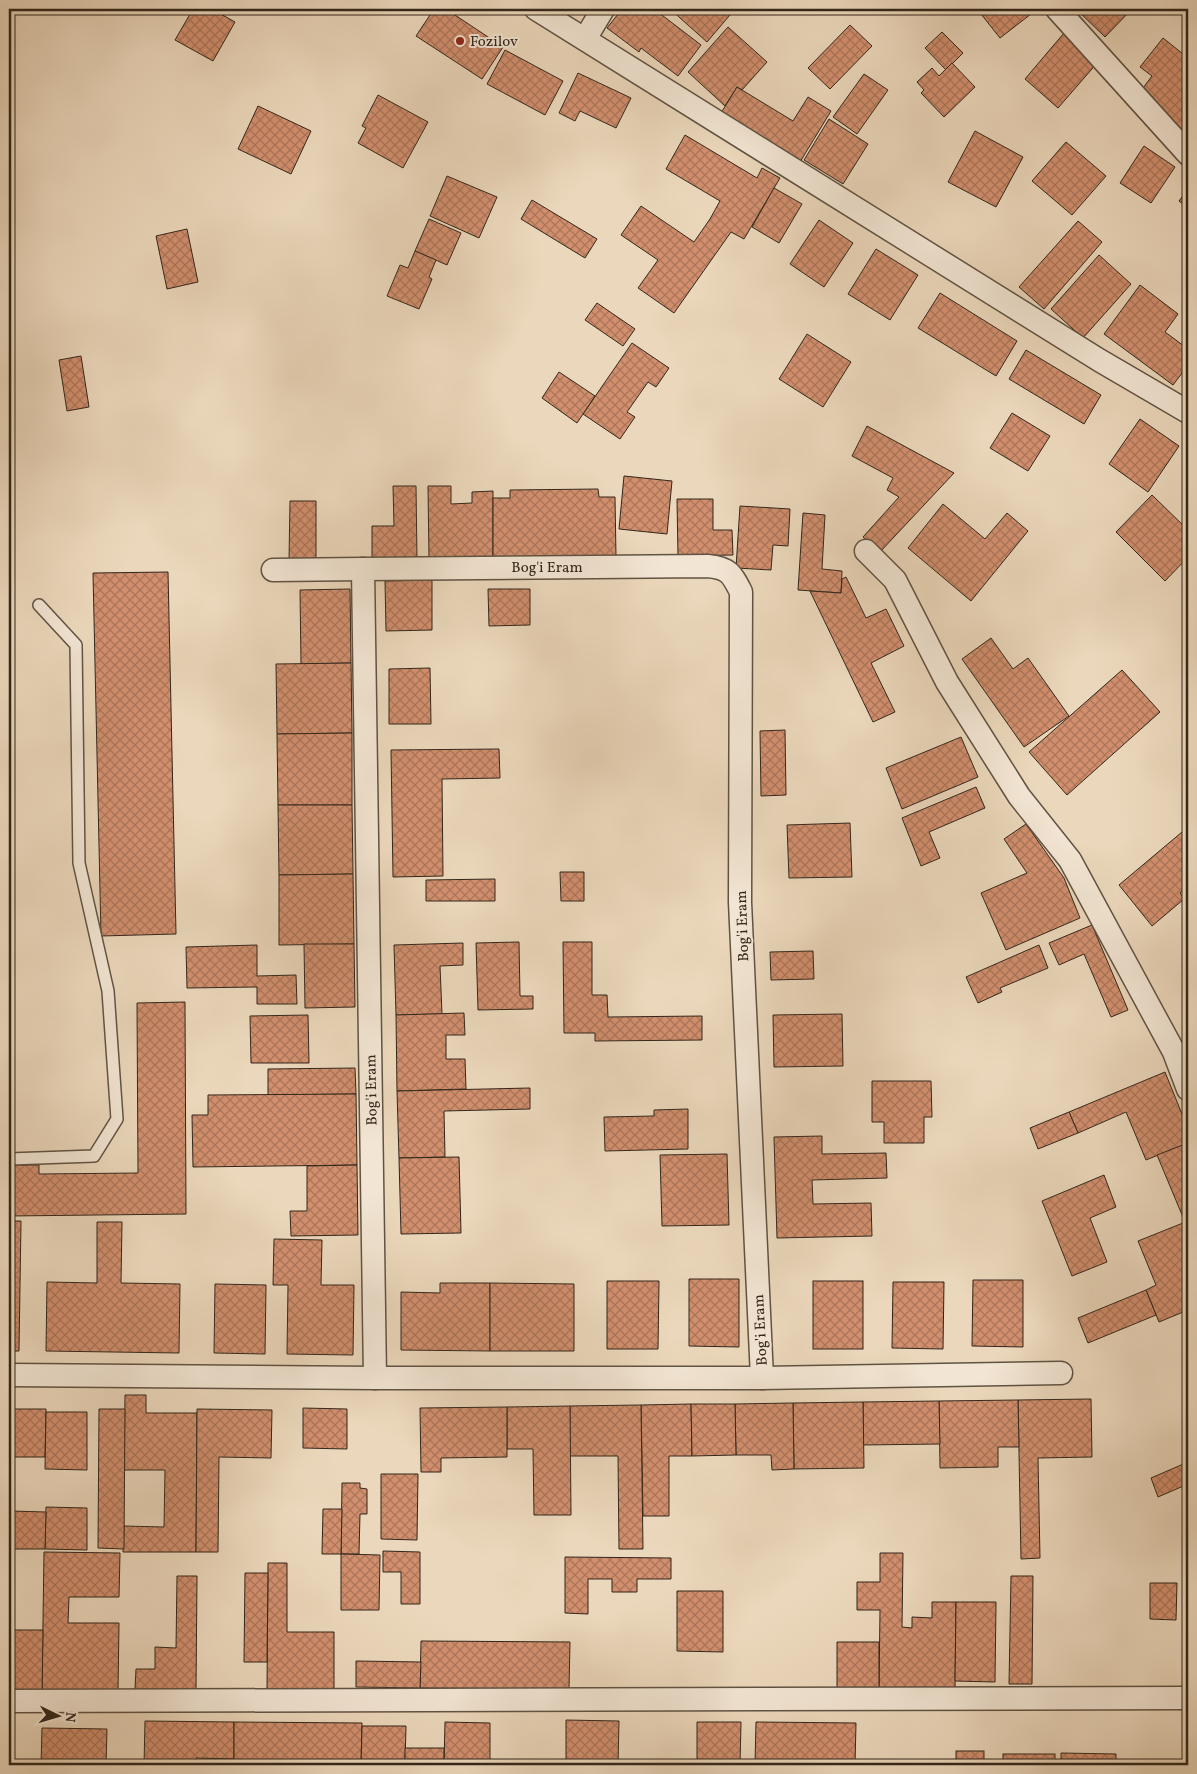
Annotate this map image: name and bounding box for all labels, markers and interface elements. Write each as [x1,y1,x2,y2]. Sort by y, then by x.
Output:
place label: Fozilov [470,32,518,53]
marker: Fozilov [454,35,466,47]
street label: Bog'i Eram [511,558,583,579]
street label: Bog'i Eram [732,890,755,962]
street label: Bog'i Eram [361,1054,384,1126]
street label: Bog'i Eram [749,1294,774,1366]
north arrow [32,1692,82,1742]
text: N [60,1711,79,1723]

